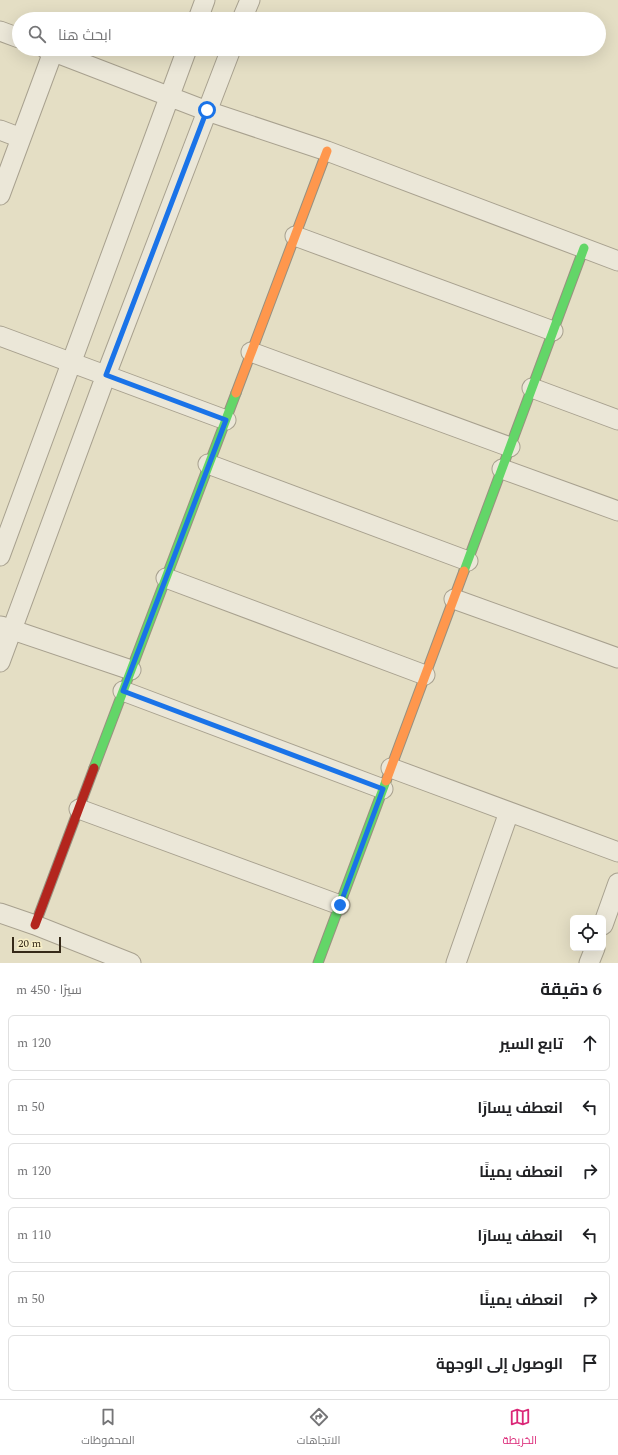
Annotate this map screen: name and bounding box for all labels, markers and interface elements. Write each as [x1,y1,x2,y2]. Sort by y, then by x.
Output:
search box [12,12,606,56]
icon: search [26,23,48,45]
text: ابحث هنا [58,24,112,47]
route start [198,101,216,119]
route end [331,896,349,914]
map controls [570,915,606,951]
button: locate [570,915,606,951]
scale bar [12,935,61,954]
text: 20 m [18,935,41,952]
text: 6 دقيقة [540,977,602,1003]
text: سيرًا · 450 m [16,980,82,1000]
icon: ahead [579,1032,601,1054]
text: 120 m [17,1033,51,1053]
text: تابع السير [500,1033,563,1056]
icon: left [579,1096,601,1118]
text: 50 m [17,1097,44,1117]
text: انعطف يسارًا [477,1097,563,1120]
icon: right [579,1160,601,1182]
text: 120 m [17,1161,51,1181]
text: انعطف يمينًا [479,1161,563,1184]
icon: left [579,1224,601,1246]
text: 110 m [17,1225,51,1245]
text: انعطف يسارًا [477,1225,563,1248]
icon: right [579,1288,601,1310]
text: 50 m [17,1289,44,1309]
text: انعطف يمينًا [479,1289,563,1312]
icon: arrive [579,1352,601,1374]
text: الوصول إلى الوجهة [436,1353,563,1376]
tab: المحفوظات [81,1406,135,1450]
tab: الاتجاهات [297,1406,340,1450]
tab: الخريطة [503,1406,537,1450]

